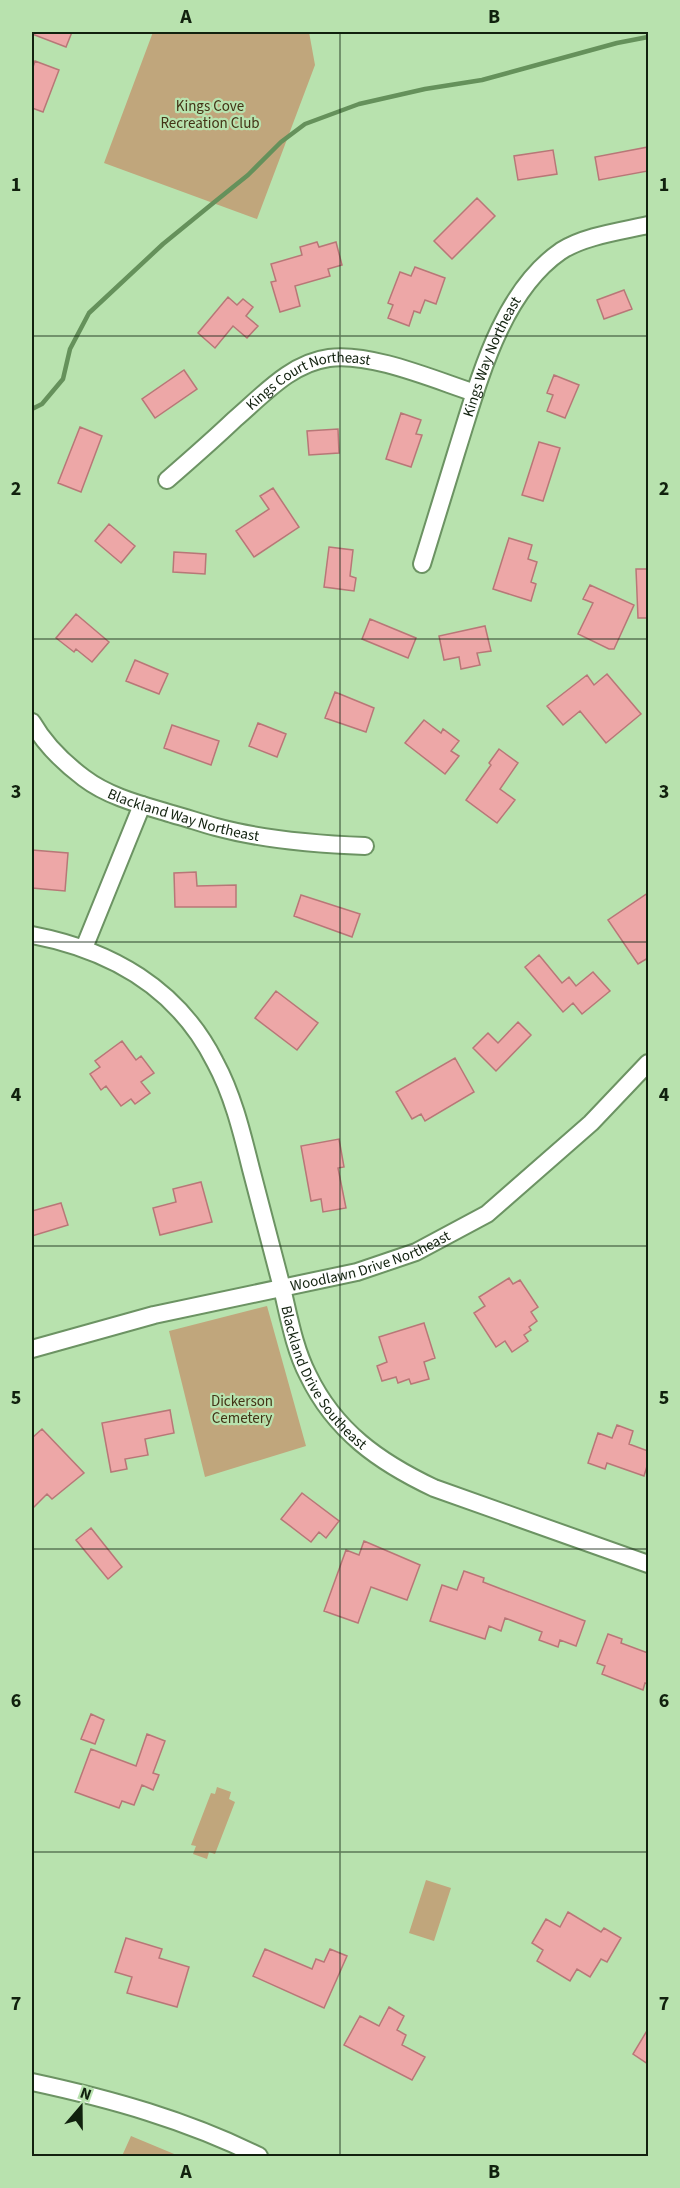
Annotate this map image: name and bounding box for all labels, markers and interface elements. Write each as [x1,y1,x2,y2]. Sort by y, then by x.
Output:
text: A [179,3,192,31]
text: B [488,3,500,31]
park label: Kings Cove Recreation Club [160,96,260,134]
text: 1 [11,171,21,199]
text: 1 [659,171,669,199]
street label: Kings Way Northeast [457,292,526,420]
street label: Kings Court Northeast [241,347,372,415]
text: 2 [11,475,21,503]
text: 2 [659,475,669,503]
text: 3 [11,778,21,806]
text: 3 [659,778,669,806]
street label: Blackland Way Northeast [104,783,261,847]
text: 4 [11,1081,22,1109]
text: 4 [659,1081,670,1109]
street label: Woodlawn Drive Northeast [288,1225,454,1296]
street label: Blackland Drive Southeast [276,1304,371,1454]
text: 5 [11,1384,21,1412]
text: 5 [659,1384,669,1412]
park label: Dickerson Cemetery [211,1391,273,1429]
text: 6 [11,1687,21,1715]
text: 6 [659,1687,669,1715]
text: 7 [11,1990,21,2018]
text: 7 [659,1990,669,2018]
north arrow [51,2077,111,2137]
text: N [77,2082,95,2106]
text: A [179,2158,192,2186]
text: B [488,2158,500,2186]

